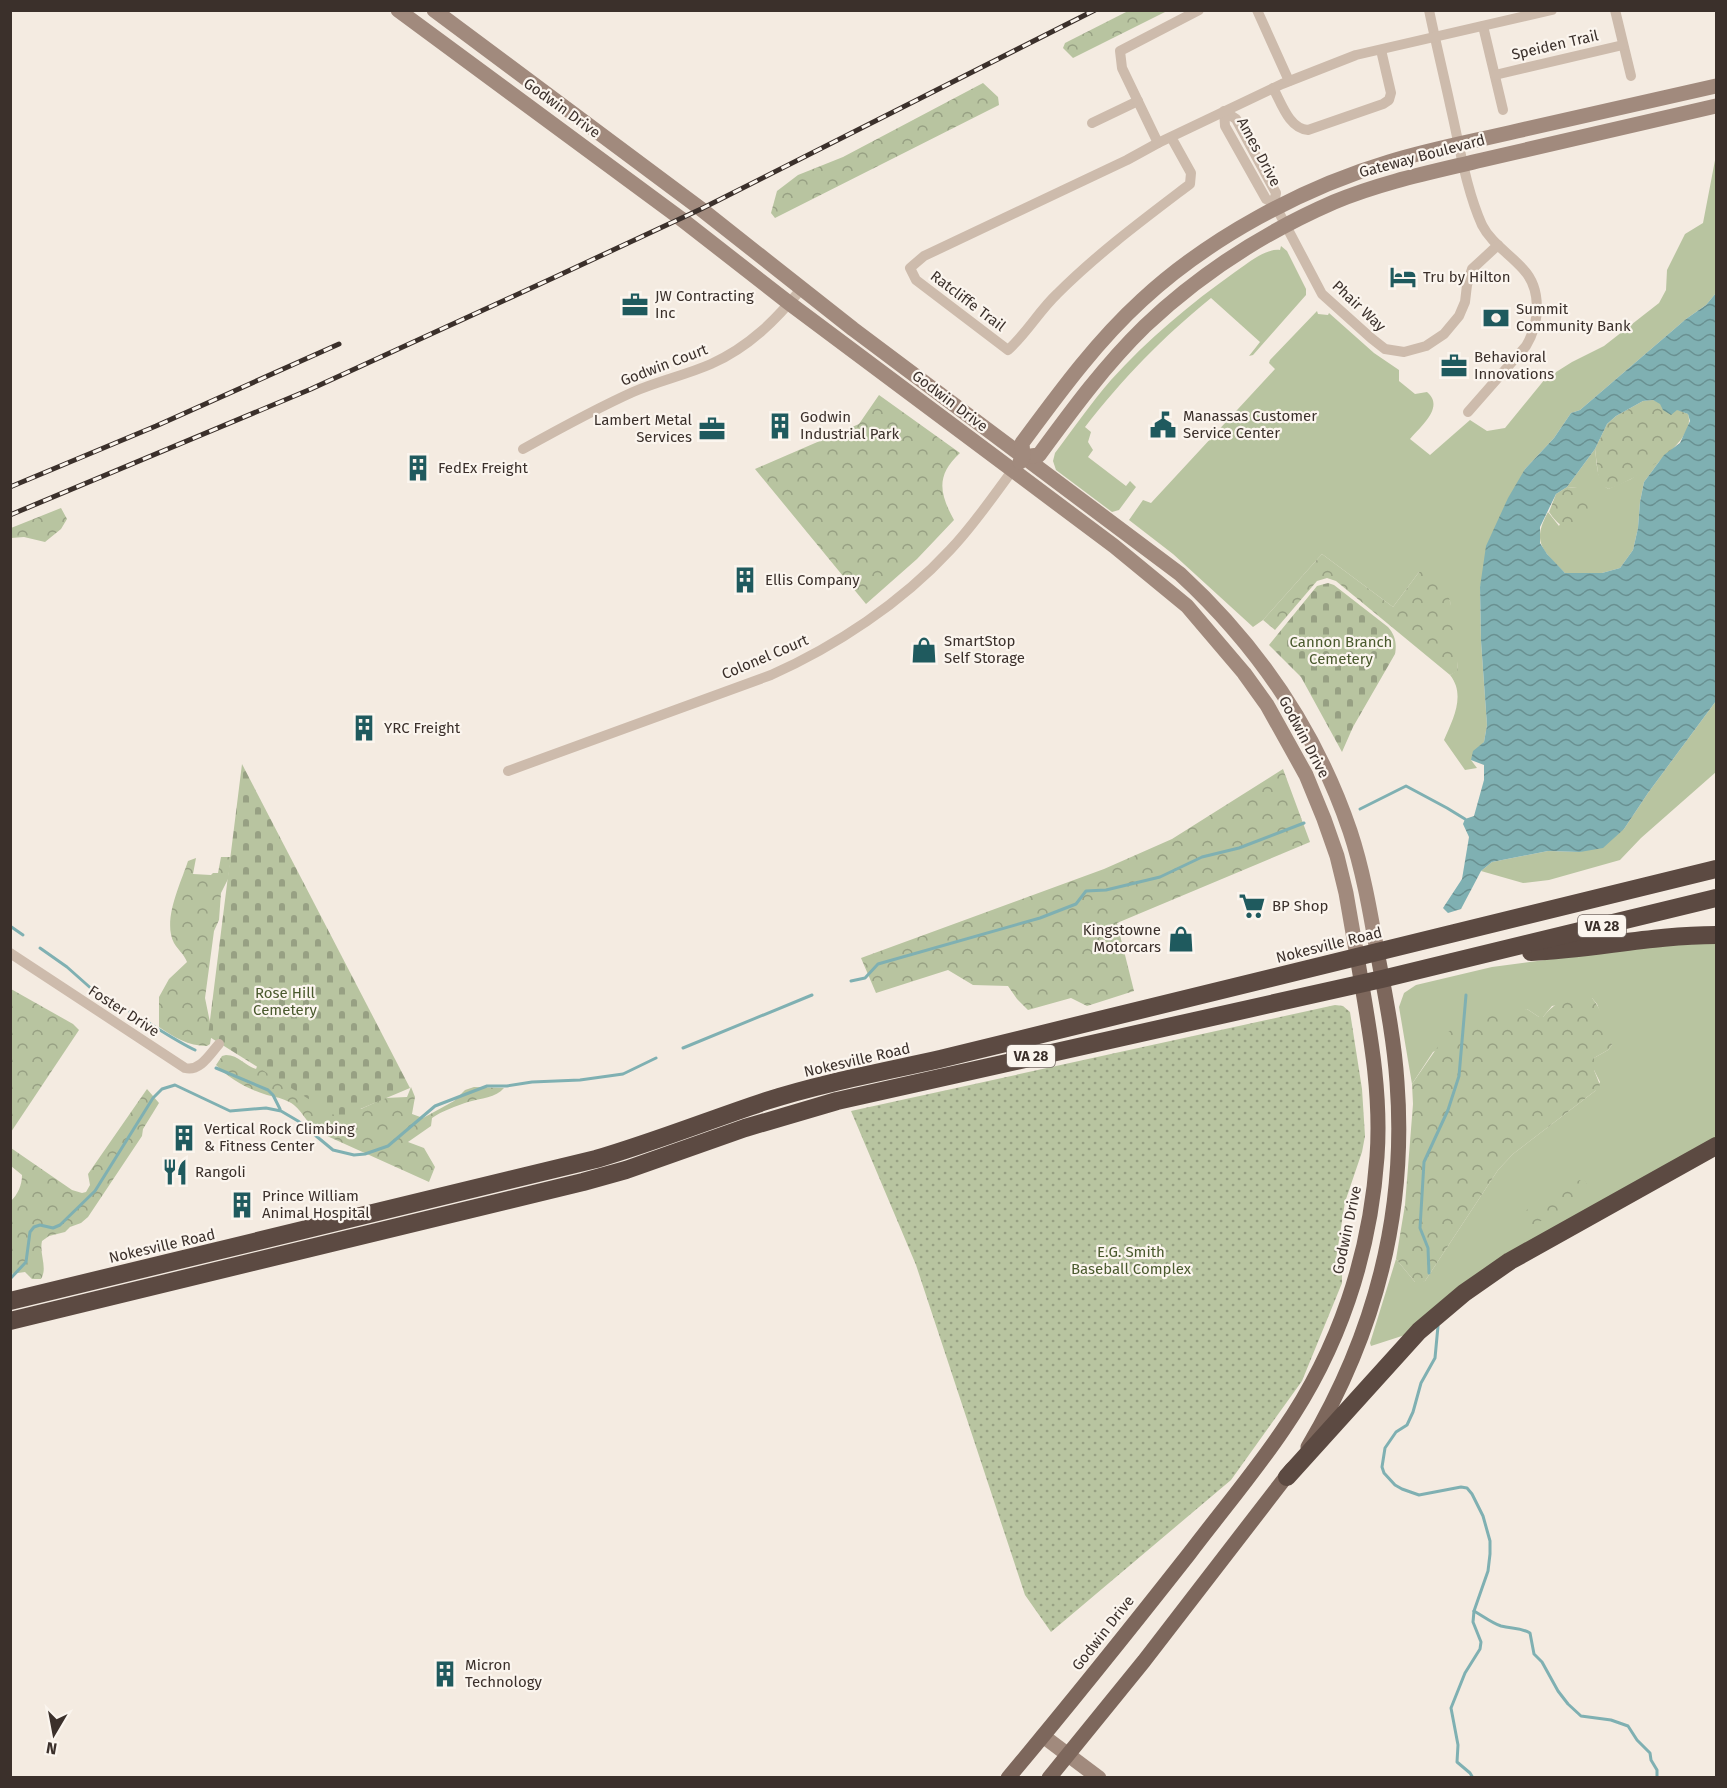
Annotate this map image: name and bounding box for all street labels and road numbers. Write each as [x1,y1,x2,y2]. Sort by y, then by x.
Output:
street label: Speiden Trail [1510,26,1601,64]
street label: Godwin Drive [520,74,604,142]
street label: Ames Drive [1233,114,1285,190]
street label: Gateway Boulevard [1357,131,1487,181]
street label: Ratcliffe Trail [927,267,1010,335]
street label: Phair Way [1328,277,1390,336]
street label: Godwin Court [618,340,711,390]
street label: Godwin Drive [909,367,991,435]
street label: Colonel Court [719,631,811,683]
street label: Godwin Drive [1275,693,1333,781]
road number: VA 28 [1578,915,1626,937]
street label: Nokesville Road [1274,923,1384,967]
street label: Foster Drive [85,981,163,1041]
street label: Nokesville Road [802,1039,912,1081]
road number: VA 28 [1007,1045,1055,1067]
street label: Godwin Drive [1329,1184,1365,1276]
street label: Nokesville Road [107,1225,217,1267]
street label: Godwin Drive [1068,1592,1138,1674]

